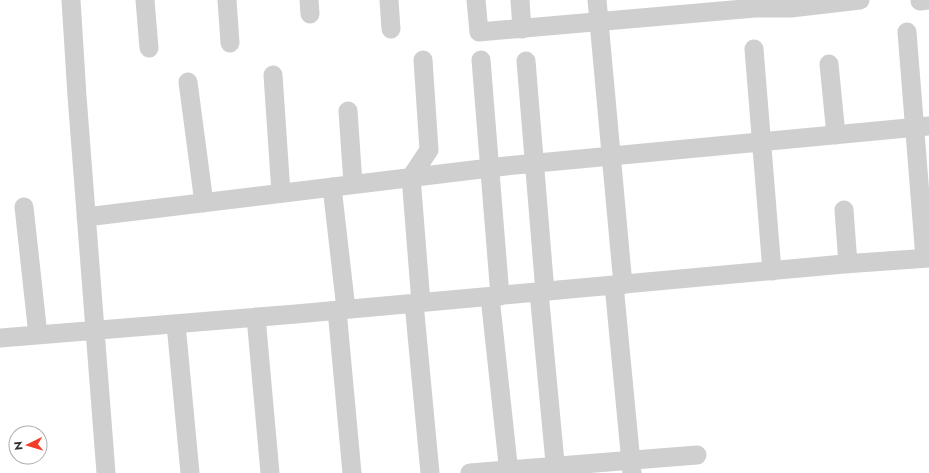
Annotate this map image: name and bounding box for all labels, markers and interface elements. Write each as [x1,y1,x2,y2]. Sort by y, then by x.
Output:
north arrow [8,425,48,465]
text: N [10,441,26,451]

